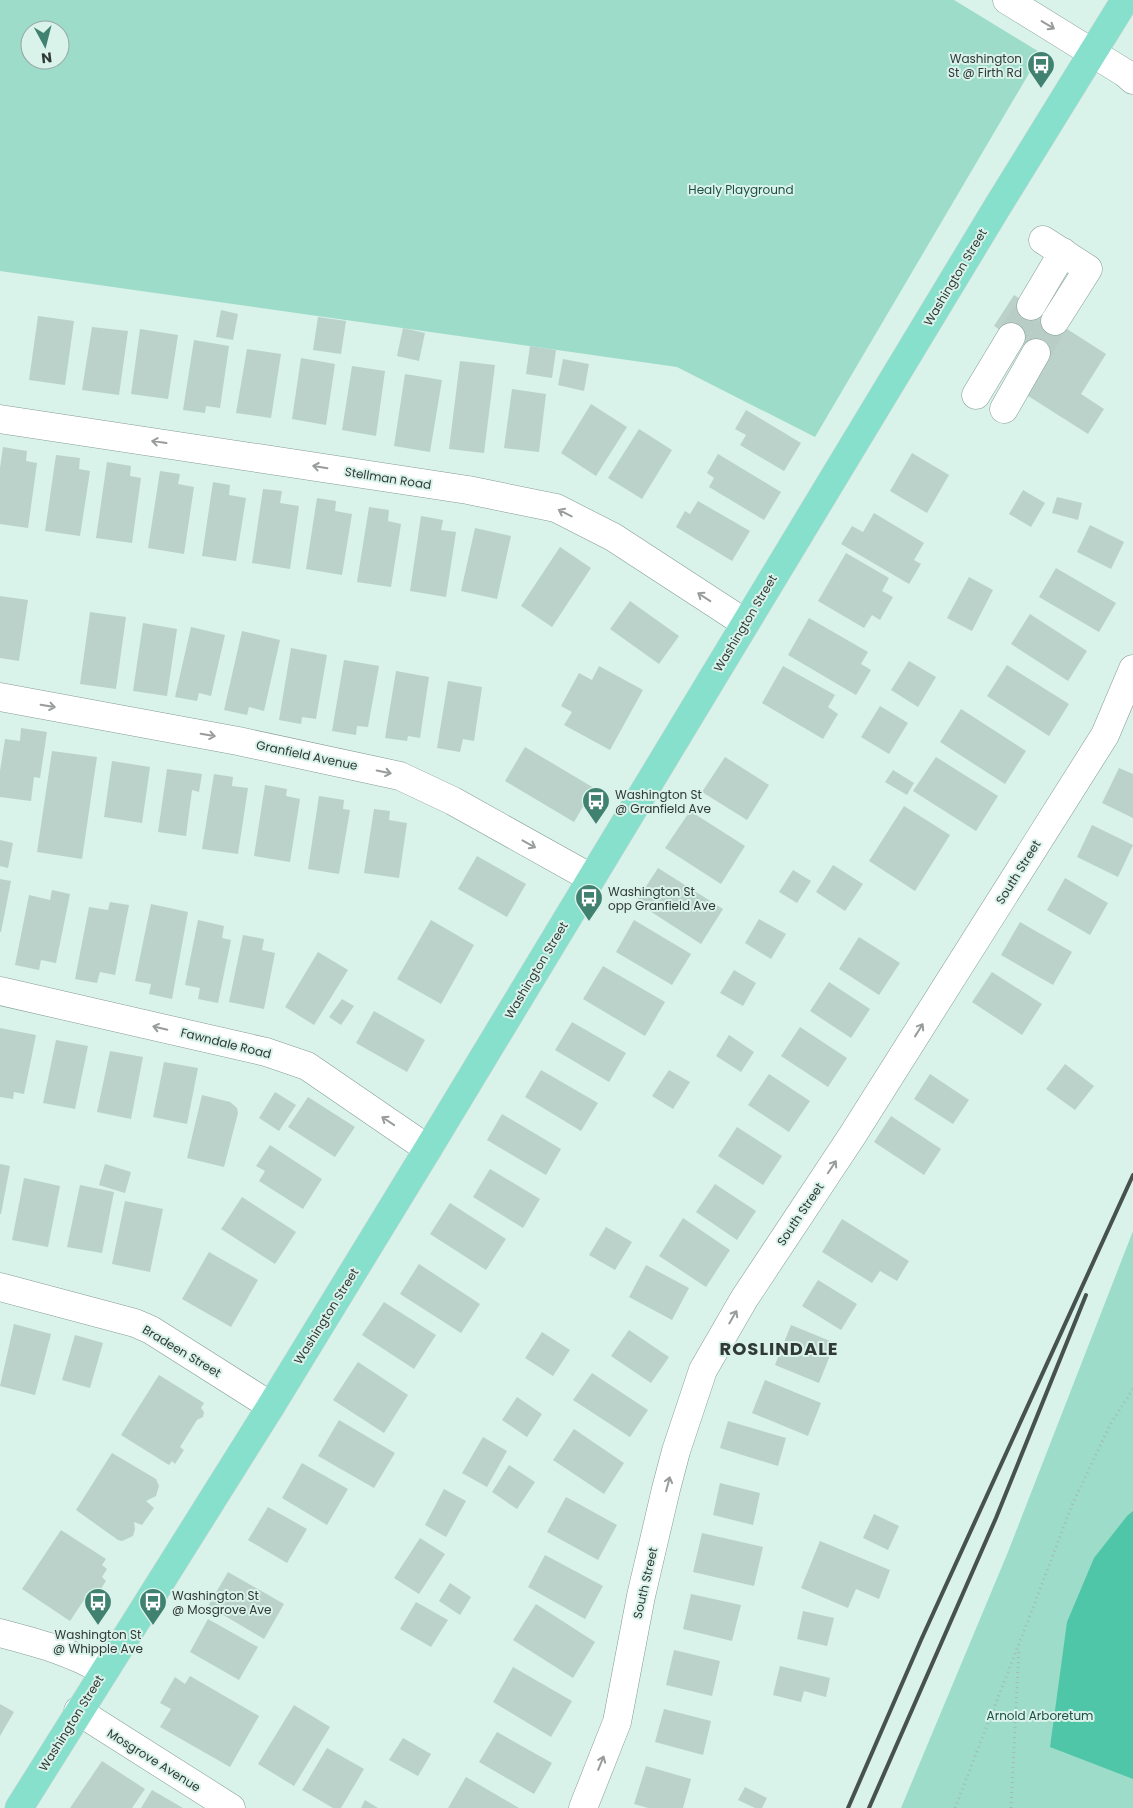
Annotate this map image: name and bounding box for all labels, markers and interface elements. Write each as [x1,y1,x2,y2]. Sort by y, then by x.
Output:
north arrow [20,20,70,70]
one-way arrow [1041,21,1055,31]
text: N [40,47,53,68]
place label: Washington St @ Firth Rd [948,50,1022,81]
bus stop icon: Washington St @ Firth Rd [1026,50,1056,89]
park label: Healy Playground [688,181,794,198]
street label: Washington Street [919,225,991,329]
one-way arrow [152,437,168,447]
one-way arrow [312,462,328,472]
street label: Stellman Road [344,463,432,493]
one-way arrow [558,508,573,517]
street label: Washington Street [709,571,781,675]
one-way arrow [698,592,712,602]
one-way arrow [40,701,56,711]
one-way arrow [199,731,215,740]
street label: Granfield Avenue [255,736,359,774]
one-way arrow [375,768,391,777]
bus stop icon: Washington St @ Granfield Ave [581,786,611,825]
place label: Washington St @ Granfield Ave [615,786,711,817]
street label: South Street [992,837,1044,907]
one-way arrow [521,840,536,849]
bus stop icon: Washington St opp Granfield Ave [574,883,604,922]
place label: Washington St opp Granfield Ave [608,883,716,914]
street label: Washington Street [500,918,572,1022]
one-way arrow [153,1023,169,1032]
one-way arrow [914,1023,924,1037]
street label: Fawndale Road [179,1024,273,1062]
one-way arrow [381,1116,395,1126]
one-way arrow [827,1160,837,1174]
street label: South Street [773,1179,827,1249]
street label: Washington Street [289,1265,363,1367]
one-way arrow [729,1311,739,1325]
street label: Bradeen Street [139,1321,225,1381]
district label: ROSLINDALE [719,1336,839,1361]
one-way arrow [663,1476,673,1492]
street label: South Street [629,1546,661,1620]
bus stop icon: Washington St @ Whipple Ave [83,1587,113,1626]
bus stop icon: Washington St @ Mosgrove Ave [138,1587,168,1626]
place label: Washington St @ Mosgrove Ave [172,1587,272,1618]
place label: Washington St @ Whipple Ave [53,1626,143,1657]
street label: Washington Street [34,1672,108,1774]
park label: Arnold Arboretum [987,1707,1093,1724]
street label: Mosgrove Avenue [104,1724,204,1796]
one-way arrow [597,1756,606,1771]

